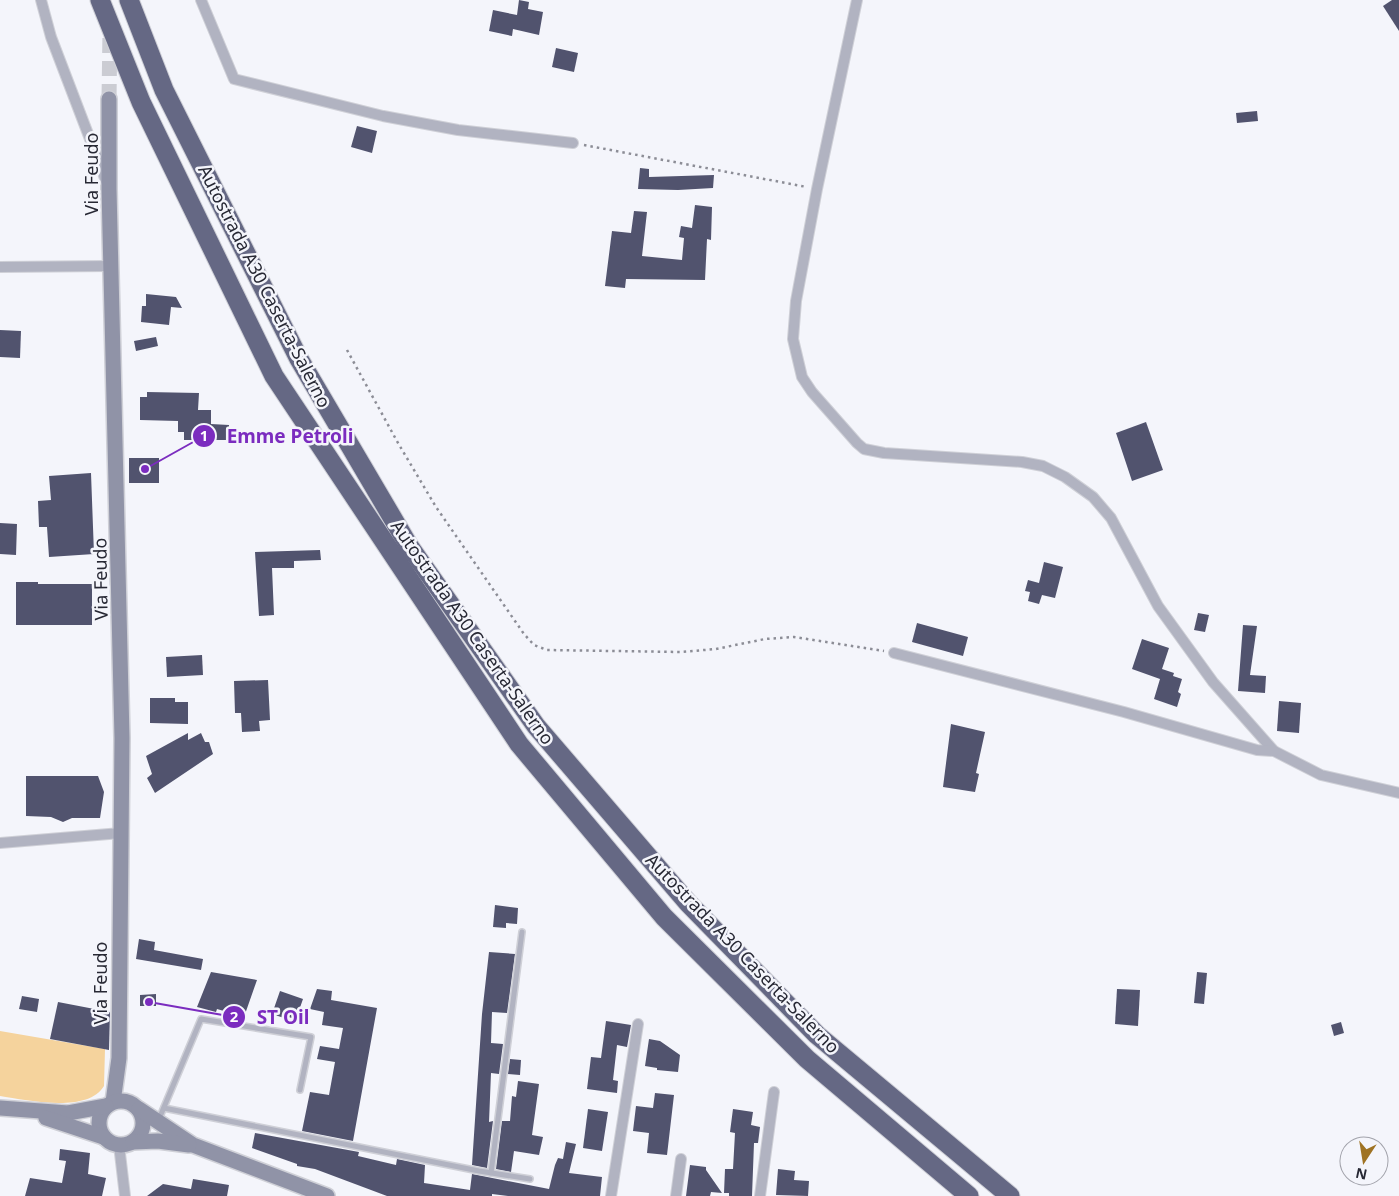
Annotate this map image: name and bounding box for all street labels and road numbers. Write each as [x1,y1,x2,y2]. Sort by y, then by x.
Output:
street label: Via Feudo [79,133,103,215]
street label: Autostrada A30 Caserta-Salerno [193,161,337,411]
street label: Autostrada A30 Caserta-Salerno [386,515,560,749]
street label: Via Feudo [87,537,113,621]
street label: Autostrada A30 Caserta-Salerno [641,848,845,1058]
street label: Via Feudo [88,942,112,1024]

